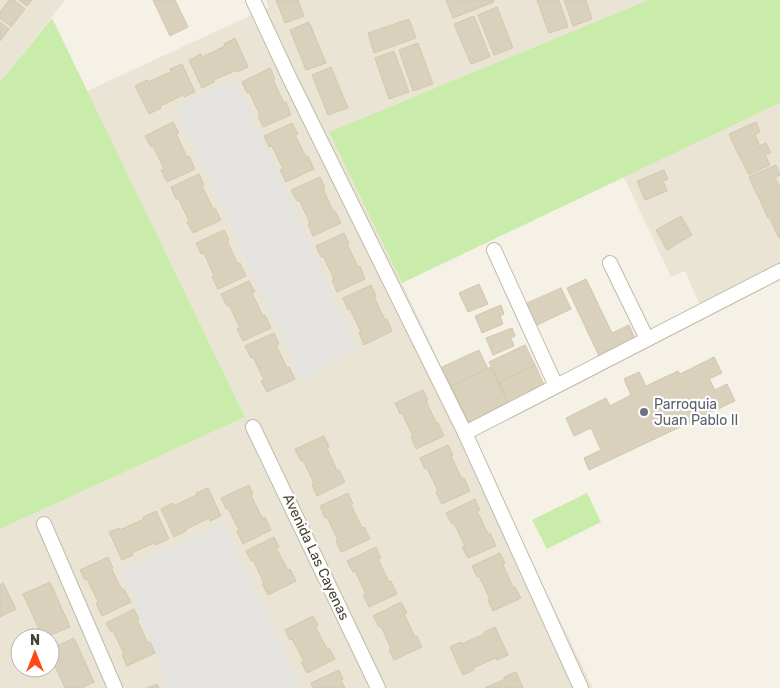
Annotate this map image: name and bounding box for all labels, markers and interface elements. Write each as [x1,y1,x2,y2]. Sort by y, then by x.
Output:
place label: Parroquia Juan Pablo II [654,396,738,429]
marker: Parroquia Juan Pablo II [638,406,650,418]
street label: Avenida Las Cayenas [279,491,353,623]
north arrow [10,628,60,678]
text: N [30,632,40,649]

